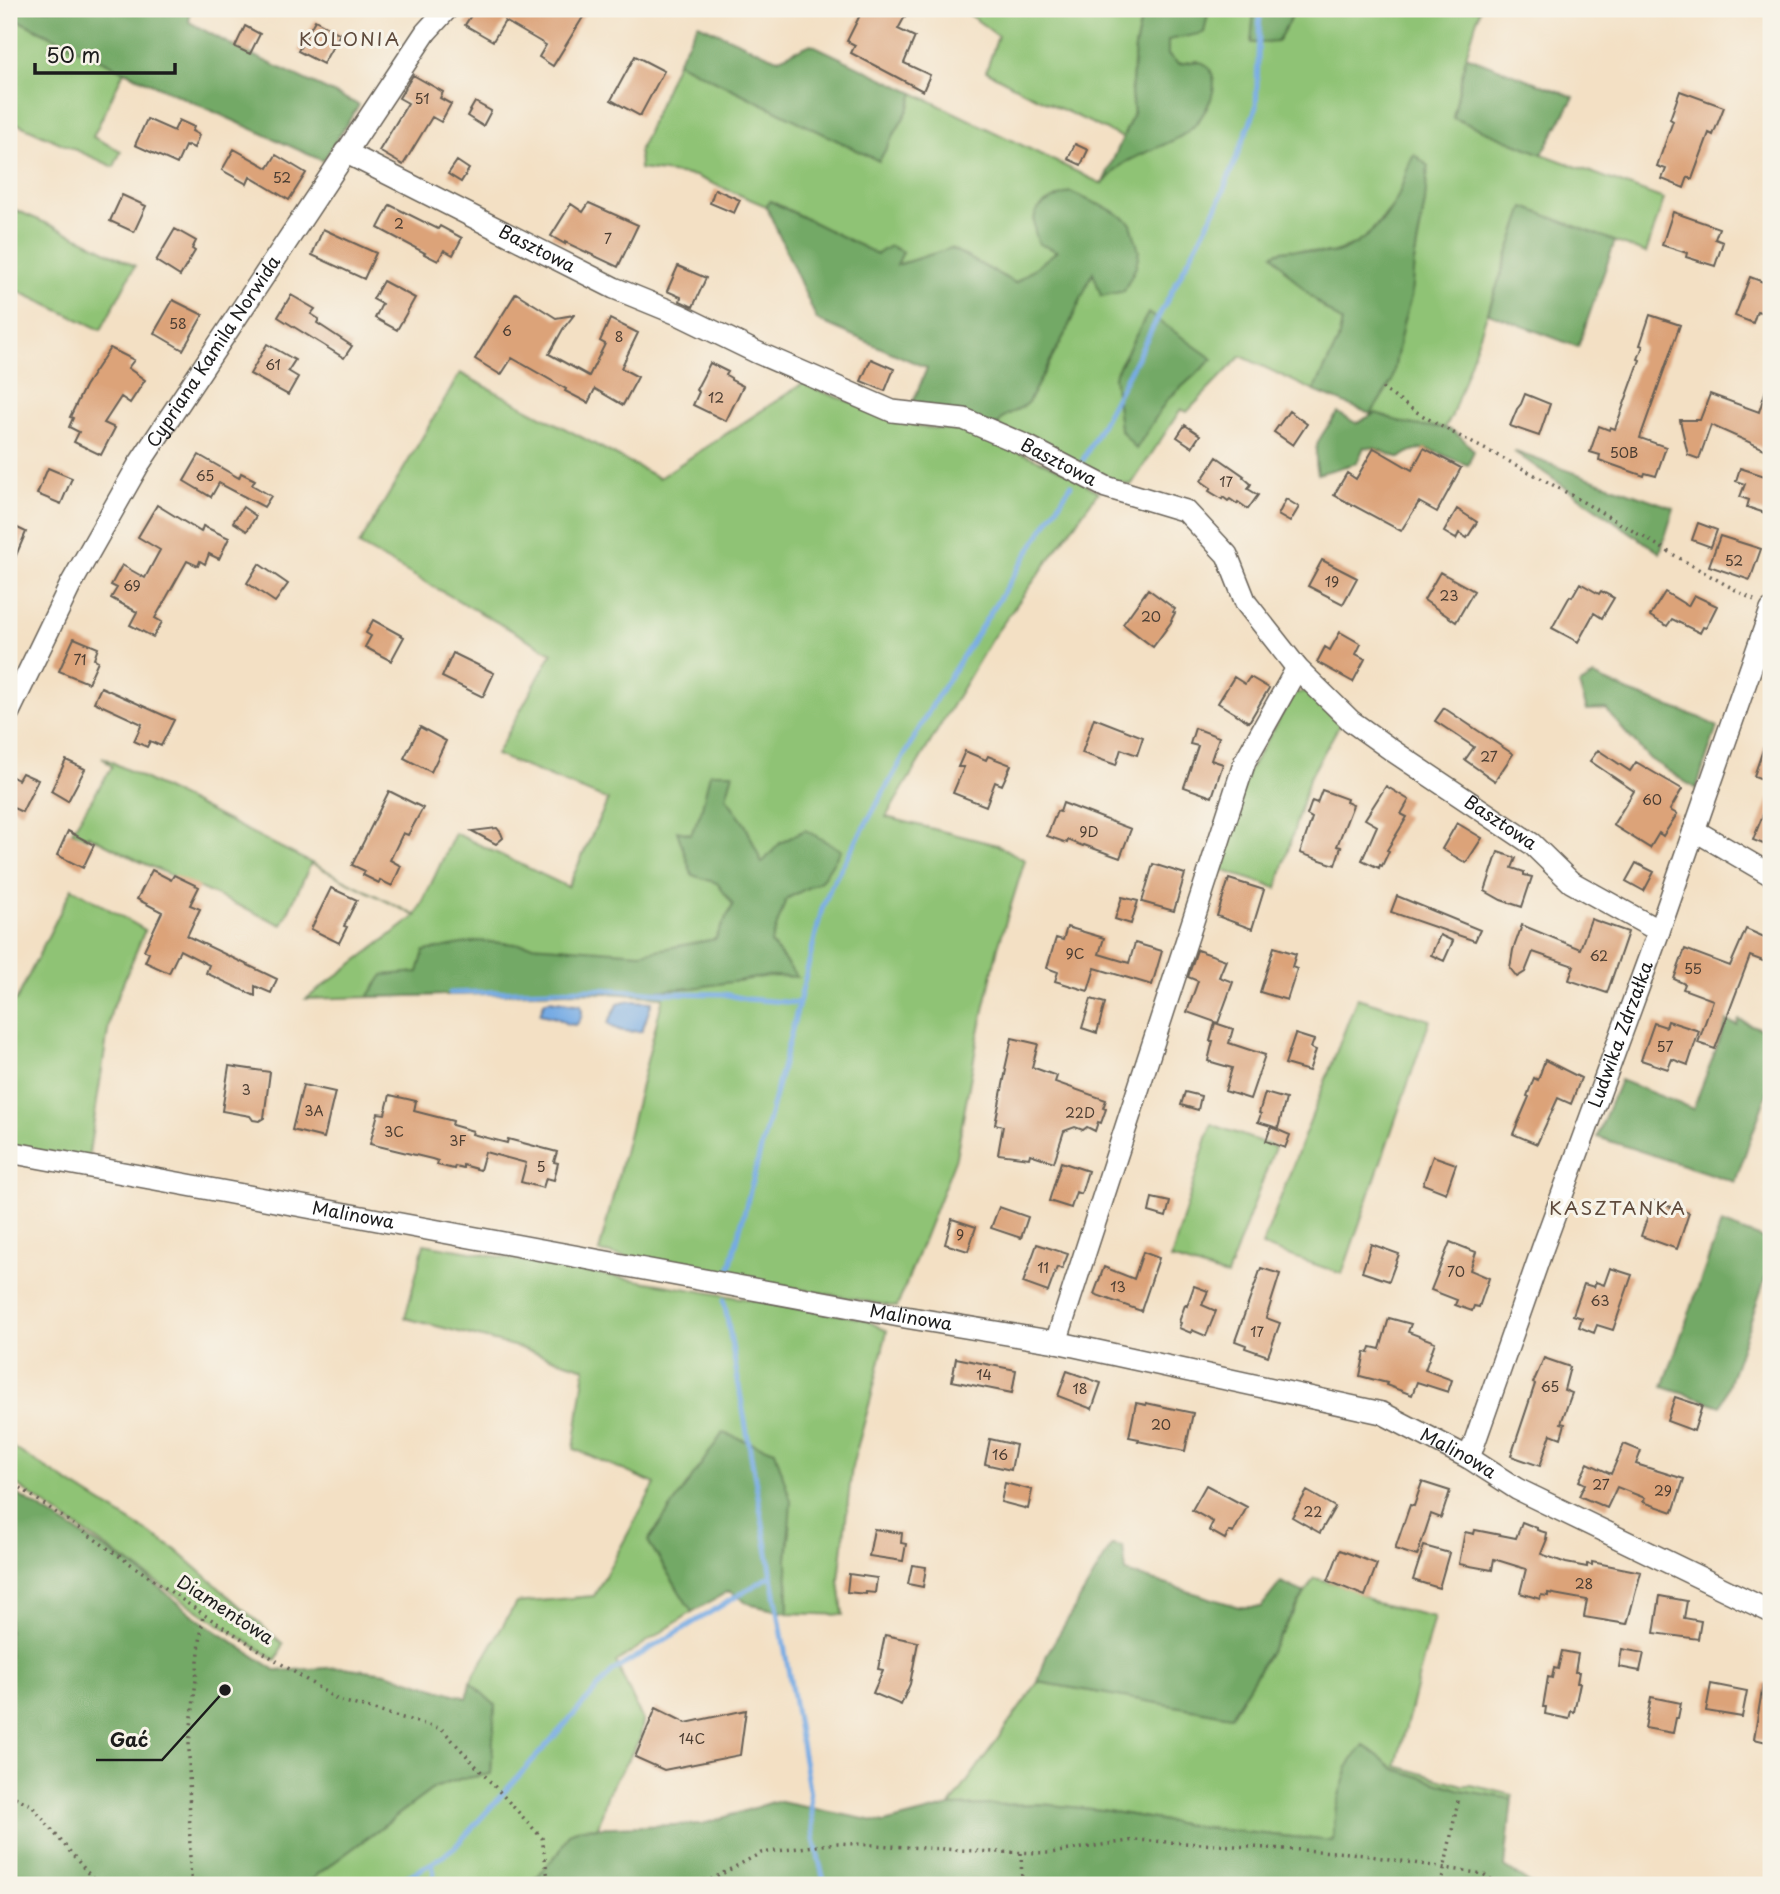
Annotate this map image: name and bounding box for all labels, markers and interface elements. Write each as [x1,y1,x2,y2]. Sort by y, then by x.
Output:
district label: KOLONIA [299,24,401,52]
scale bar [35,32,175,76]
text: 50 m [46,38,100,70]
house number: 51 [415,88,429,109]
house number: 52 [273,167,291,188]
house number: 2 [394,213,404,234]
street label: Basztowa [495,217,581,279]
house number: 7 [604,228,612,249]
street label: Cypriana Kamila Norwida [139,249,286,452]
house number: 58 [169,313,187,334]
house number: 6 [502,320,512,341]
house number: 8 [615,326,623,347]
house number: 61 [265,354,281,375]
house number: 12 [708,387,724,408]
street label: Basztowa [1016,430,1103,492]
house number: 50B [1610,442,1638,463]
house number: 65 [196,465,214,486]
house number: 17 [1219,471,1233,492]
house number: 52 [1725,550,1743,571]
house number: 19 [1325,571,1339,592]
house number: 69 [123,575,141,596]
house number: 23 [1440,585,1458,606]
house number: 20 [1141,606,1161,627]
house number: 71 [73,649,87,670]
house number: 27 [1480,746,1498,767]
street label: Basztowa [1460,788,1544,856]
house number: 60 [1642,789,1662,810]
house number: 9D [1079,821,1099,842]
house number: 9C [1066,943,1084,964]
house number: 62 [1590,945,1608,966]
street label: Ludwika Zdrzałka [1580,956,1659,1111]
house number: 55 [1684,958,1702,979]
house number: 57 [1657,1036,1673,1057]
house number: 3 [241,1079,251,1100]
house number: 3A [304,1100,324,1121]
house number: 22D [1065,1102,1095,1123]
house number: 3C [384,1121,404,1142]
house number: 3F [449,1130,467,1151]
house number: 5 [536,1156,546,1177]
street label: Malinowa [310,1193,398,1235]
district label: KASZTANKA [1549,1193,1687,1221]
house number: 9 [956,1224,964,1245]
house number: 11 [1037,1257,1049,1278]
house number: 70 [1447,1261,1465,1282]
house number: 13 [1110,1276,1126,1297]
house number: 63 [1591,1290,1609,1311]
street label: Malinowa [868,1296,955,1337]
house number: 17 [1250,1321,1264,1342]
house number: 14 [976,1364,992,1385]
house number: 65 [1541,1376,1559,1397]
house number: 18 [1072,1378,1088,1399]
house number: 20 [1151,1414,1171,1435]
street label: Malinowa [1416,1420,1503,1485]
house number: 16 [992,1444,1008,1465]
house number: 27 [1592,1474,1610,1495]
house number: 29 [1654,1480,1672,1501]
house number: 22 [1304,1501,1322,1522]
street label: Diamentowa [172,1567,280,1651]
house number: 28 [1575,1573,1593,1594]
callout: Gać [96,1720,162,1760]
text: Gać [110,1725,148,1753]
house number: 14C [679,1728,705,1749]

